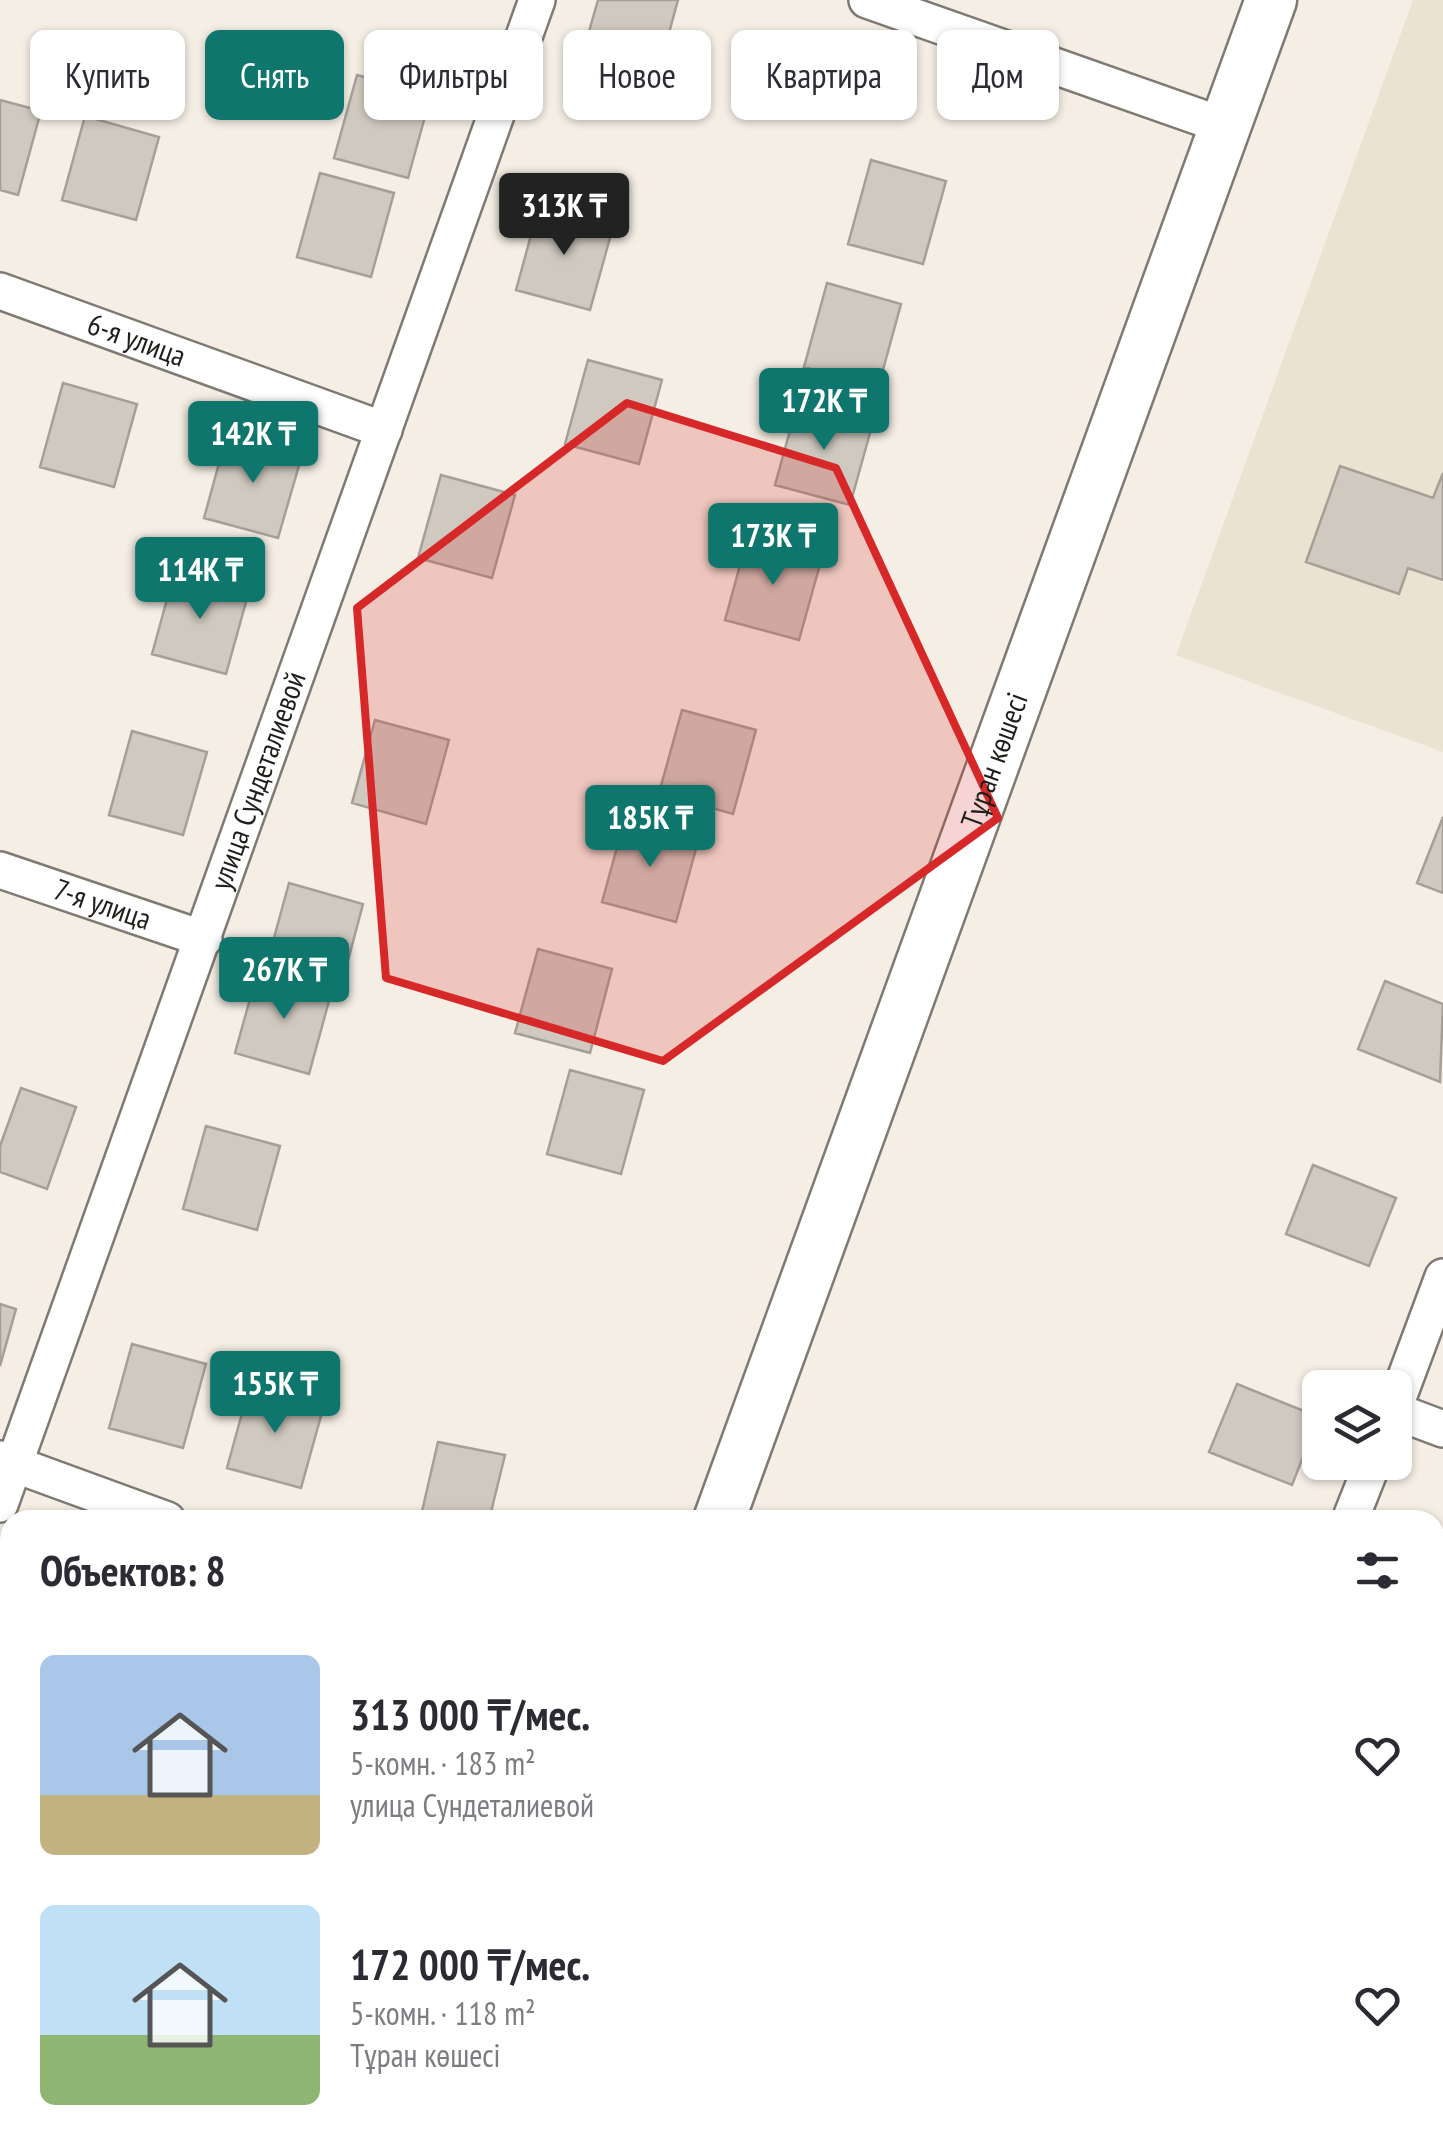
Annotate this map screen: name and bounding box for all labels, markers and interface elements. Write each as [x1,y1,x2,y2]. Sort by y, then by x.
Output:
chip: Купить [30,30,185,120]
chip: Снять [205,30,344,120]
chip: Фильтры [364,30,543,120]
chip: Новое [563,30,711,120]
chip: Квартира [731,30,917,120]
chip: Дом [937,30,1059,120]
pin: 313K ₸ [483,173,645,258]
text: 313K ₸ [521,184,607,226]
street label: 6-я улица [82,303,191,375]
pin: 172K ₸ [743,368,905,453]
text: 172K ₸ [781,379,867,421]
pin: 142K ₸ [172,401,334,486]
text: 142K ₸ [210,412,296,454]
pin: 173K ₸ [692,503,854,588]
text: 173K ₸ [730,514,816,556]
pin: 114K ₸ [119,537,281,622]
text: 114K ₸ [157,548,243,590]
street label: улица Сундеталиевой [200,666,314,895]
street label: Тұран көшесі [951,687,1036,833]
pin: 185K ₸ [569,785,731,870]
text: 185K ₸ [607,796,693,838]
street label: 7-я улица [49,869,156,938]
pin: 267K ₸ [203,937,365,1022]
text: 267K ₸ [241,948,327,990]
pin: 155K ₸ [194,1351,356,1436]
text: 155K ₸ [232,1362,318,1404]
map controls [1302,1370,1412,1480]
button: layers [1302,1370,1412,1480]
text: Объектов: 8 [40,1543,226,1598]
icon: filters [1350,1543,1405,1598]
text: 313 000 ₸/мес. [350,1687,590,1742]
icon: home [120,1695,240,1815]
icon: heart [1350,1728,1405,1783]
text: 5-комн. · 183 m² [350,1742,536,1784]
text: улица Сундеталиевой [350,1784,594,1826]
text: 172 000 ₸/мес. [350,1937,590,1992]
icon: home [120,1945,240,2065]
icon: heart [1350,1978,1405,2033]
text: 5-комн. · 118 m² [350,1992,536,2034]
text: Тұран көшесі [350,2034,500,2076]

